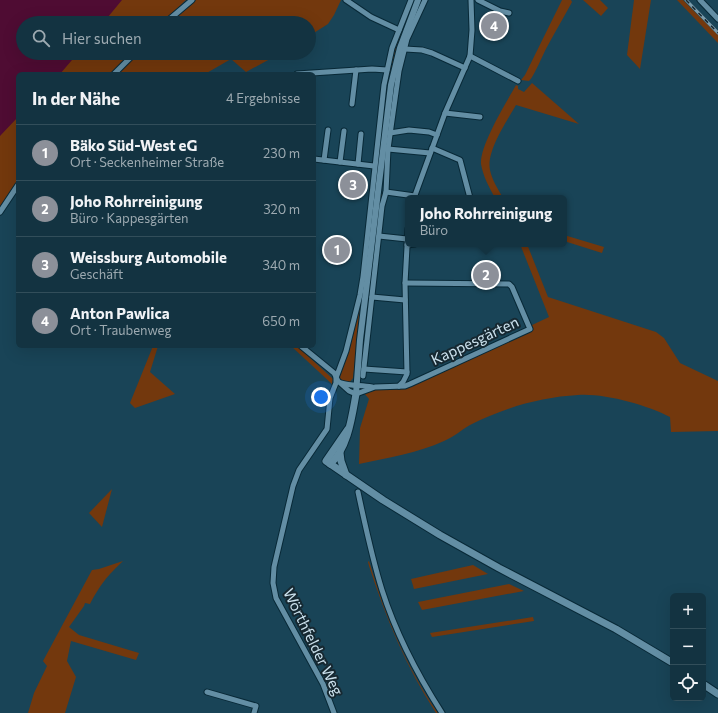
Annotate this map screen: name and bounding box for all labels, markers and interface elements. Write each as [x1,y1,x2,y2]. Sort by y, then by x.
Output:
pin: 4 [481,11,507,41]
search box [16,16,316,60]
icon: search [30,27,52,49]
text: Hier suchen [62,29,142,47]
text: In der Nähe [32,88,120,109]
text: 4 Ergebnisse [226,90,300,106]
text: Bäko Süd-West eG [70,136,197,154]
text: 1 [42,145,48,161]
text: 230 m [263,145,300,161]
text: Ort · Seckenheimer Straße [70,154,224,170]
pin: 3 [340,170,366,200]
text: Joho Rohrreinigung [70,192,203,210]
popup [405,195,567,247]
text: 2 [41,201,49,217]
text: 320 m [263,201,300,217]
text: Joho Rohrreinigung [420,204,552,222]
text: Büro · Kappesgärten [70,210,189,226]
text: Büro [420,222,448,238]
pin: 1 [324,235,350,265]
text: Weissburg Automobile [70,248,227,266]
text: 3 [41,257,49,273]
text: 340 m [262,257,300,273]
pin: 2 [473,260,499,290]
text: Geschäft [70,266,123,282]
text: Anton Pawlica [70,304,170,322]
street label: Kappesgärten [428,312,521,368]
text: 4 [41,313,49,329]
text: 650 m [262,313,300,329]
text: Ort · Traubenweg [70,322,172,338]
your location [311,387,331,407]
street label: Wörthfelder Weg [280,585,348,698]
map controls [670,593,706,701]
button: + [670,593,706,629]
button: − [670,629,706,665]
button: locate [670,665,706,701]

